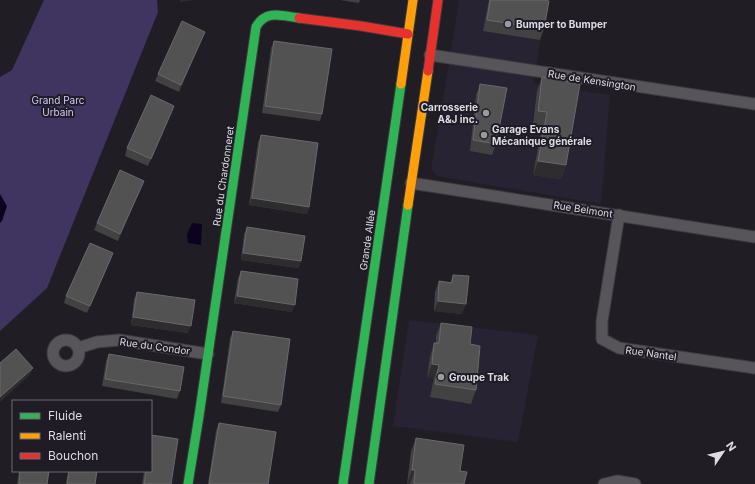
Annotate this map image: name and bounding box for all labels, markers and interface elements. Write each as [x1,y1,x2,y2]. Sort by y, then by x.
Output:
place label: Bumper to Bumper [516,18,607,30]
marker: Bumper to Bumper [503,19,513,29]
street label: Rue de Kensington [547,67,637,93]
park label: Grand Parc Urbain [32,94,85,118]
place label: Carrosserie A&J inc. [421,101,478,125]
marker: Carrosserie A&J inc. [481,108,491,118]
place label: Garage Evans Mécanique générale [492,123,592,148]
street label: Rue du Chardonneret [210,125,236,227]
marker: Garage Evans Mécanique générale [479,130,489,140]
street label: Rue Belmont [553,198,614,220]
street label: Grande Allée [357,209,377,271]
street label: Rue du Condor [119,335,191,357]
street label: Rue Nantel [625,343,677,363]
place label: Groupe Trak [449,371,509,383]
marker: Groupe Trak [436,372,446,382]
legend [12,400,152,472]
text: Fluide [48,408,82,423]
text: Ralenti [48,428,86,443]
north arrow [703,432,743,472]
text: N [723,439,739,454]
text: Bouchon [48,448,98,463]

